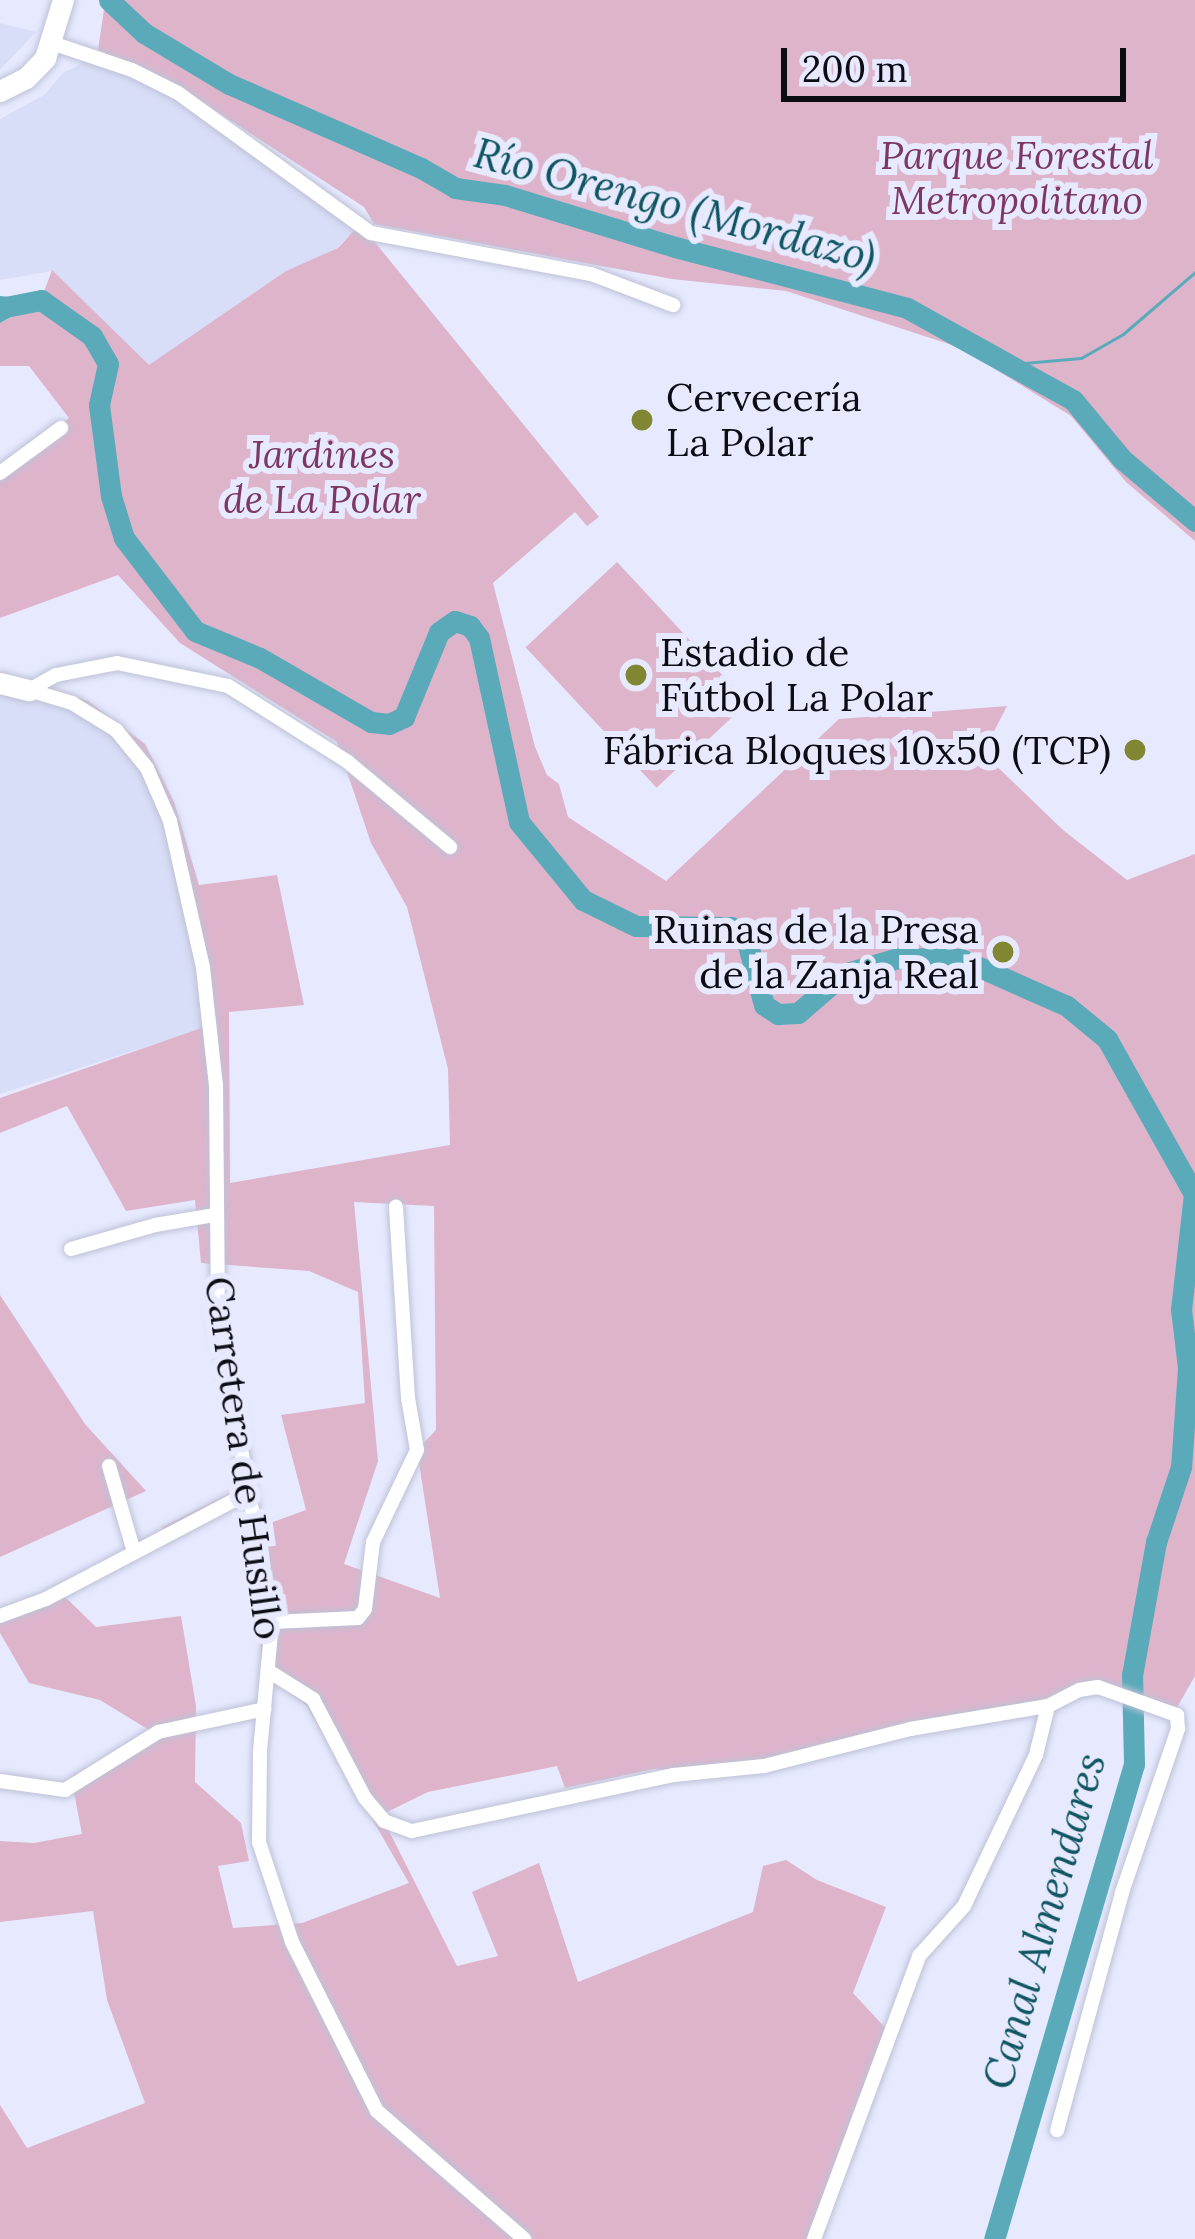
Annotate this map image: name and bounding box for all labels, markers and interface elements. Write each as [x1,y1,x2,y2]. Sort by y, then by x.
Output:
scale bar [787,24,1132,98]
text: 200 m [802,46,908,92]
water label: Río Orengo (Mordazo) [469,127,881,283]
park label: Parque Forestal Metropolitano [880,133,1154,224]
place label: Cervecería La Polar [666,375,862,466]
marker: Cervecería La Polar [629,407,655,433]
park label: Jardines de La Polar [223,432,421,523]
place label: Estadio de Fútbol La Polar [660,630,933,721]
marker: Estadio de Fútbol La Polar [623,662,649,688]
place label: Fábrica Bloques 10x50 (TCP) [603,727,1111,773]
marker: Fábrica Bloques 10x50 (TCP) [1122,737,1148,763]
place label: Ruinas de la Presa de la Zanja Real [653,907,979,998]
marker: Ruinas de la Presa de la Zanja Real [990,939,1016,965]
street label: Carretera de Husillo [195,1274,293,1642]
water label: Canal Almendares [972,1747,1116,2095]

